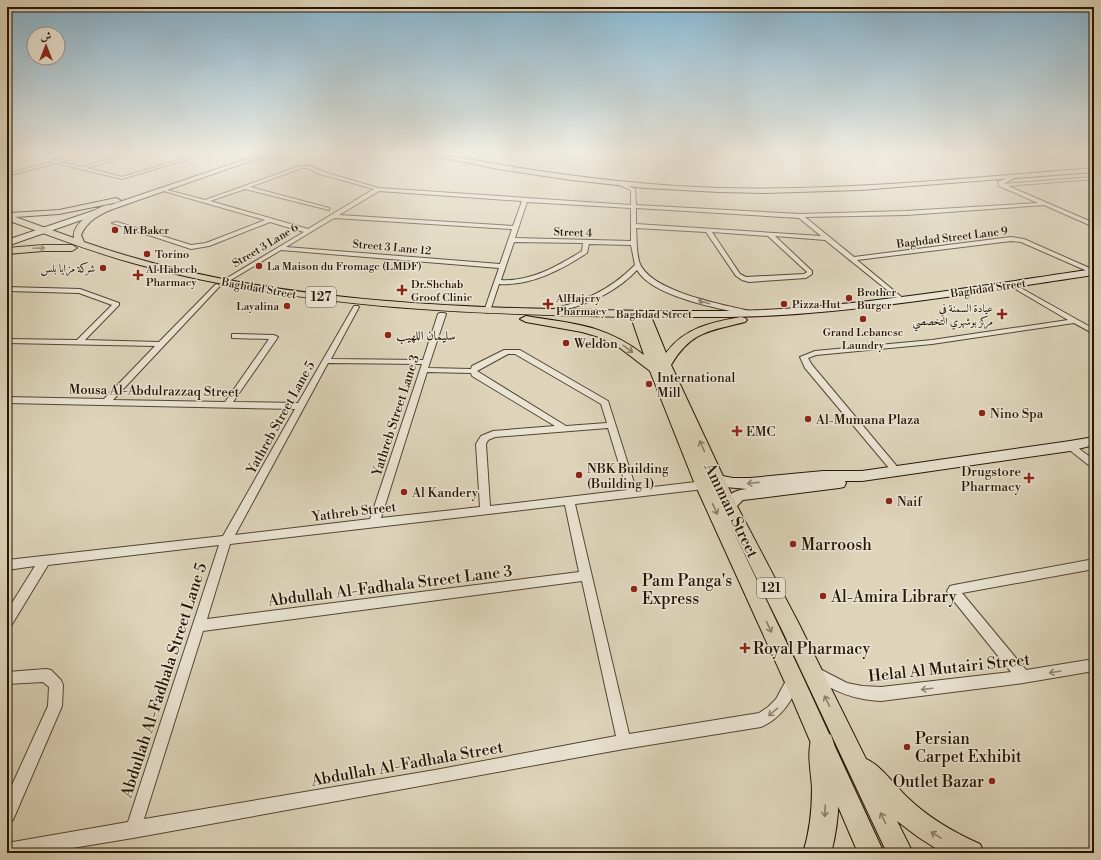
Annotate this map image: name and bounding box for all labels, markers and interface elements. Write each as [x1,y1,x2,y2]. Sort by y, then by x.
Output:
north arrow [26,26,66,66]
text: ش [41,30,52,44]
street label: Street 3 Lane 6 [230,221,301,271]
place label: Mr Baker [123,224,169,238]
street label: Baghdad Street Lane 9 [895,224,1009,252]
marker: Mr Baker [110,225,120,235]
street label: Street 4 [553,225,593,241]
street label: Street 3 Lane 12 [352,238,432,258]
one-way arrow [32,244,45,251]
place label: Torino [155,248,189,262]
marker: Torino [142,249,152,259]
place label: La Maison du Fromage (LMDF) [267,260,422,274]
place label: شركة مزايا بلس [41,261,95,276]
marker: La Maison du Fromage (LMDF) [254,261,264,271]
marker: شركة مزايا بلس [98,263,108,273]
place label: Al Habeeb Pharmacy [145,263,197,290]
marker: Al Habeeb Pharmacy [133,270,143,280]
street label: Baghdad Street [219,275,297,302]
street label: Baghdad Street [949,277,1027,301]
place label: Dr.Shehab Groof Clinic [411,278,473,305]
marker: Dr.Shehab Groof Clinic [396,284,408,296]
place label: Brother Burger [856,286,897,313]
road number: 127 [306,287,336,307]
place label: AlHajery Pharmacy [555,292,607,319]
marker: Brother Burger [844,293,854,303]
one-way arrow [698,298,711,305]
place label: Pizza Hut [792,298,841,312]
marker: AlHajery Pharmacy [543,299,553,309]
marker: Pizza Hut [779,299,789,309]
place label: Layalina [236,300,279,314]
marker: Layalina [282,301,292,311]
place label: عيادة السمنة في مركز بوشهري التخصصي [912,302,993,332]
street label: Baghdad Street [615,308,692,322]
marker: عيادة السمنة في مركز بوشهري التخصصي [996,308,1008,320]
marker: Grand Lebanese Laundry [858,314,868,324]
place label: Grand Lebanese Laundry [823,326,904,353]
place label: سليمان اللهيب [396,328,456,345]
marker: سليمان اللهيب [383,330,393,340]
place label: Weldon [573,336,618,352]
marker: Weldon [561,338,571,348]
one-way arrow [623,345,634,353]
street label: Yathreb Street Lane 3 [368,353,423,479]
street label: Yathreb Street Lane 5 [243,358,319,478]
place label: International Mill [657,370,735,401]
marker: International Mill [644,379,654,389]
street label: Mousa Al-Abdulrazzaq Street [69,382,240,400]
place label: Nino Spa [990,406,1044,422]
marker: Nino Spa [977,408,987,418]
place label: Al-Mumana Plaza [815,412,920,428]
marker: Al-Mumana Plaza [803,414,813,424]
place label: EMC [746,424,775,440]
marker: EMC [731,425,743,437]
one-way arrow [697,440,705,452]
street label: Amman Street [699,459,763,562]
place label: NBK Building (Building 1) [587,461,669,492]
place label: Drugstore Pharmacy [961,464,1022,495]
marker: NBK Building (Building 1) [574,470,584,480]
marker: Drugstore Pharmacy [1024,473,1034,483]
one-way arrow [747,479,760,486]
place label: Al Kandery [411,485,479,501]
marker: Al Kandery [399,487,409,497]
place label: Naif [897,494,923,510]
marker: Naif [884,496,894,506]
street label: Yathreb Street [310,499,397,525]
one-way arrow [712,502,719,514]
place label: Marroosh [801,535,872,555]
marker: Marroosh [788,539,798,549]
street label: Abdullah Al-Fadhala Street Lane 5 [116,560,212,801]
street label: Abdullah Al-Fadhala Street Lane 3 [266,561,514,611]
place label: Pam Panga's Express [642,571,732,609]
road number: 121 [757,578,785,598]
marker: Pam Panga's Express [629,584,639,594]
place label: Al-Amira Library [830,587,957,607]
marker: Al-Amira Library [818,591,828,601]
one-way arrow [766,620,773,632]
place label: Royal Pharmacy [753,639,870,659]
marker: Royal Pharmacy [740,643,750,653]
street label: Helal Al Mutairi Street [867,650,1031,686]
one-way arrow [1049,668,1062,676]
one-way arrow [921,685,934,693]
one-way arrow [823,695,830,707]
one-way arrow [767,708,778,717]
place label: Persian Carpet Exhibit [915,729,1022,767]
street label: Abdullah Al-Fadhala Street [309,737,505,791]
marker: Persian Carpet Exhibit [902,742,912,752]
place label: Outlet Bazar [893,772,984,792]
marker: Outlet Bazar [987,776,997,786]
one-way arrow [822,804,829,817]
one-way arrow [879,812,886,824]
one-way arrow [931,831,942,839]

